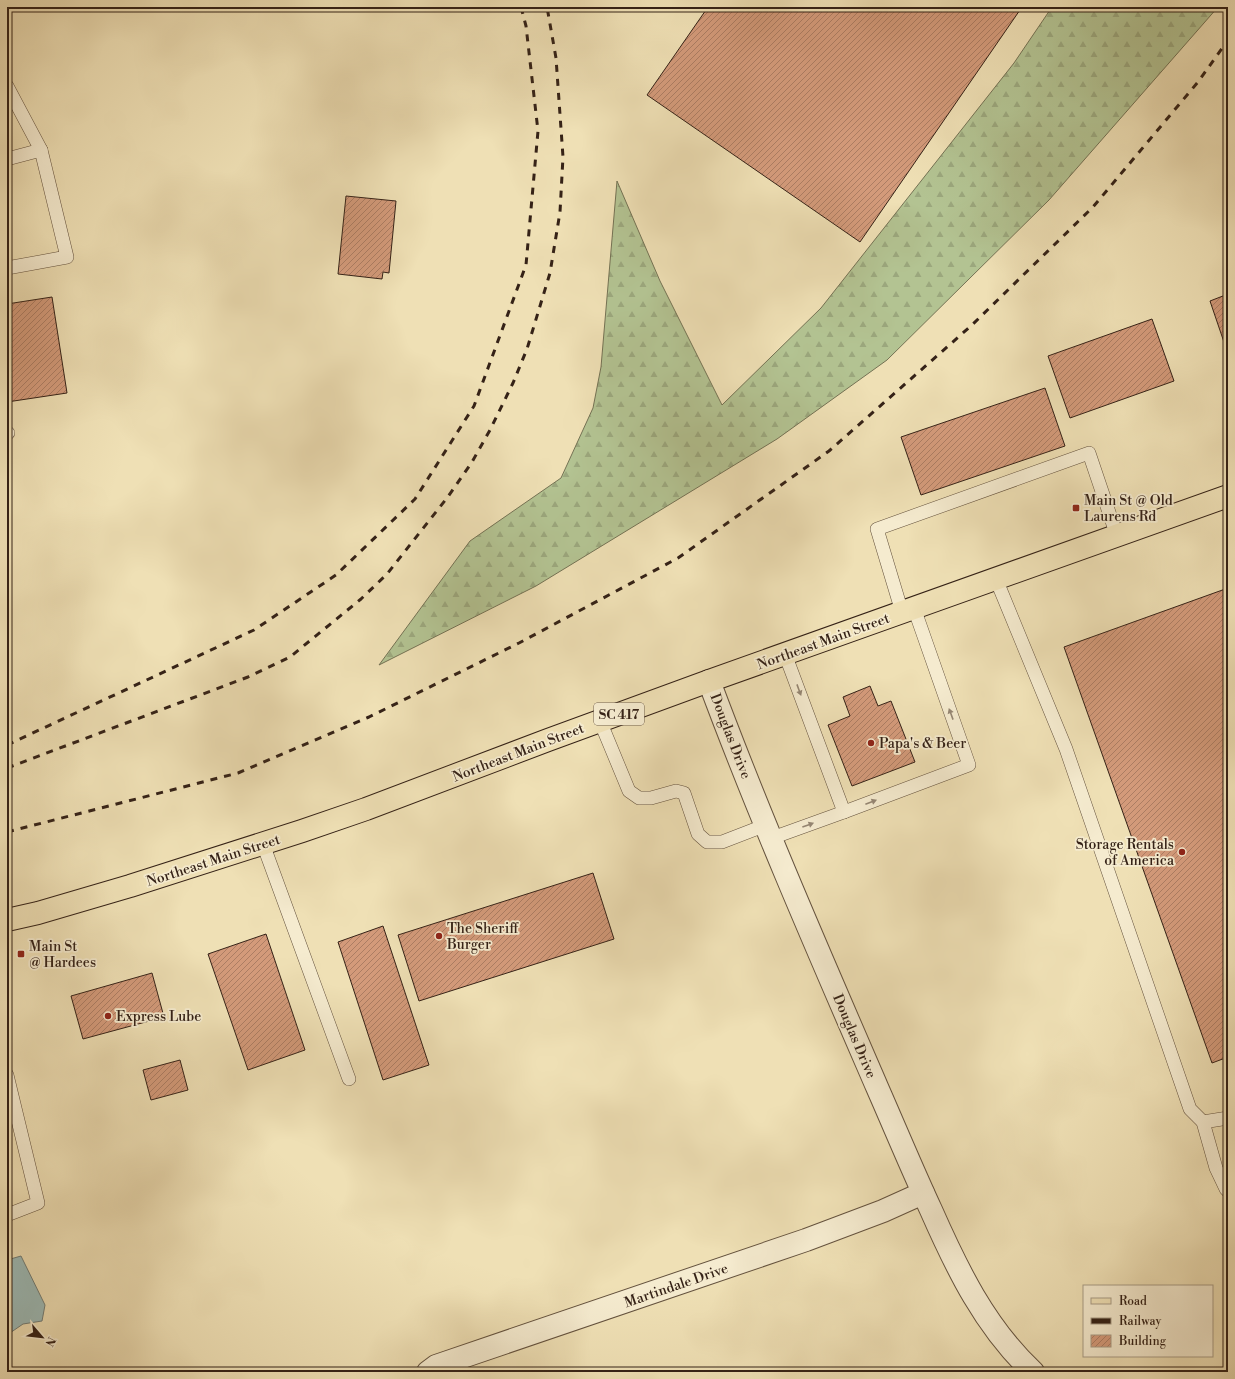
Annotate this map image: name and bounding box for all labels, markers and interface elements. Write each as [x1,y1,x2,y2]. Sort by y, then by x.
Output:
place label: Main St @ Old Laurens Rd [1084,492,1173,526]
marker: Main St @ Old Laurens Rd [1071,503,1081,513]
street label: Northeast Main Street [755,610,892,674]
one-way arrow [797,685,803,697]
street label: Douglas Drive [706,691,755,782]
road number: SC 417 [594,703,644,725]
one-way arrow [948,708,954,720]
street label: Northeast Main Street [450,720,587,786]
place label: Papa's & Beer [879,735,966,753]
marker: Papa's & Beer [866,738,876,748]
one-way arrow [866,798,878,804]
one-way arrow [803,821,815,827]
street label: Northeast Main Street [144,831,283,891]
place label: Storage Rentals of America [1076,836,1175,870]
marker: Storage Rentals of America [1177,847,1187,857]
place label: The Sheriff Burger [446,920,519,954]
marker: The Sheriff Burger [434,931,444,941]
place label: Main St @ Hardees [29,938,96,972]
marker: Main St @ Hardees [16,949,26,959]
street label: Douglas Drive [828,992,880,1081]
place label: Express Lube [116,1008,201,1026]
marker: Express Lube [103,1011,113,1021]
street label: Martindale Drive [622,1260,731,1312]
legend [1083,1285,1213,1357]
text: Road [1119,1294,1147,1309]
text: Railway [1119,1314,1161,1329]
north arrow [22,1317,62,1357]
text: N [42,1334,58,1349]
text: Building [1118,1334,1167,1349]

